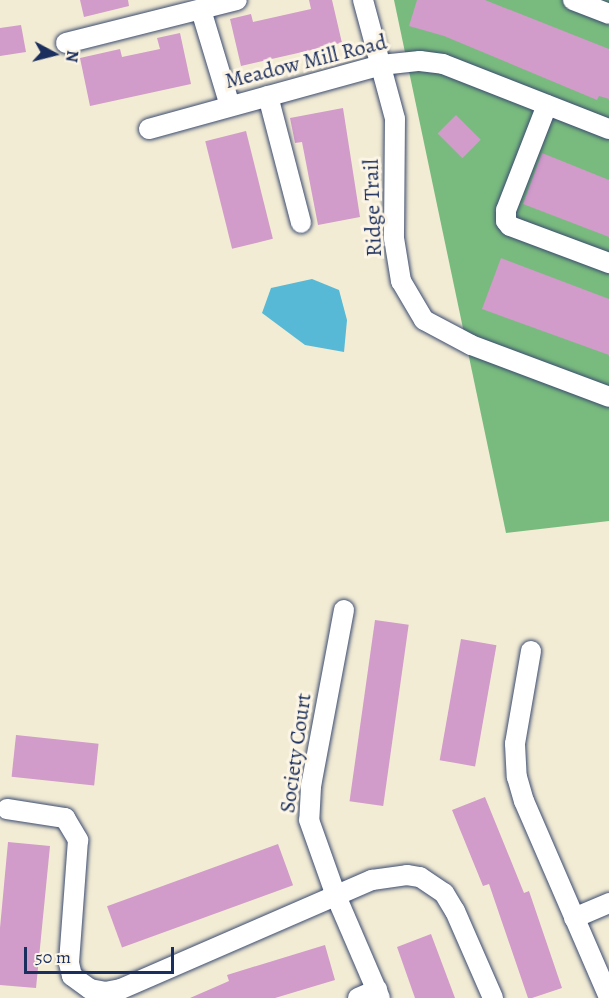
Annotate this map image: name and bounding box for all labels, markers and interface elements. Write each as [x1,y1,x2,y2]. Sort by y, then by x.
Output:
north arrow [24,24,84,84]
street label: Meadow Mill Road [222,29,390,95]
text: N [60,49,83,63]
street label: Ridge Trail [358,159,388,257]
street label: Society Court [275,691,317,815]
scale bar [27,935,177,973]
text: 50 m [35,945,71,969]

